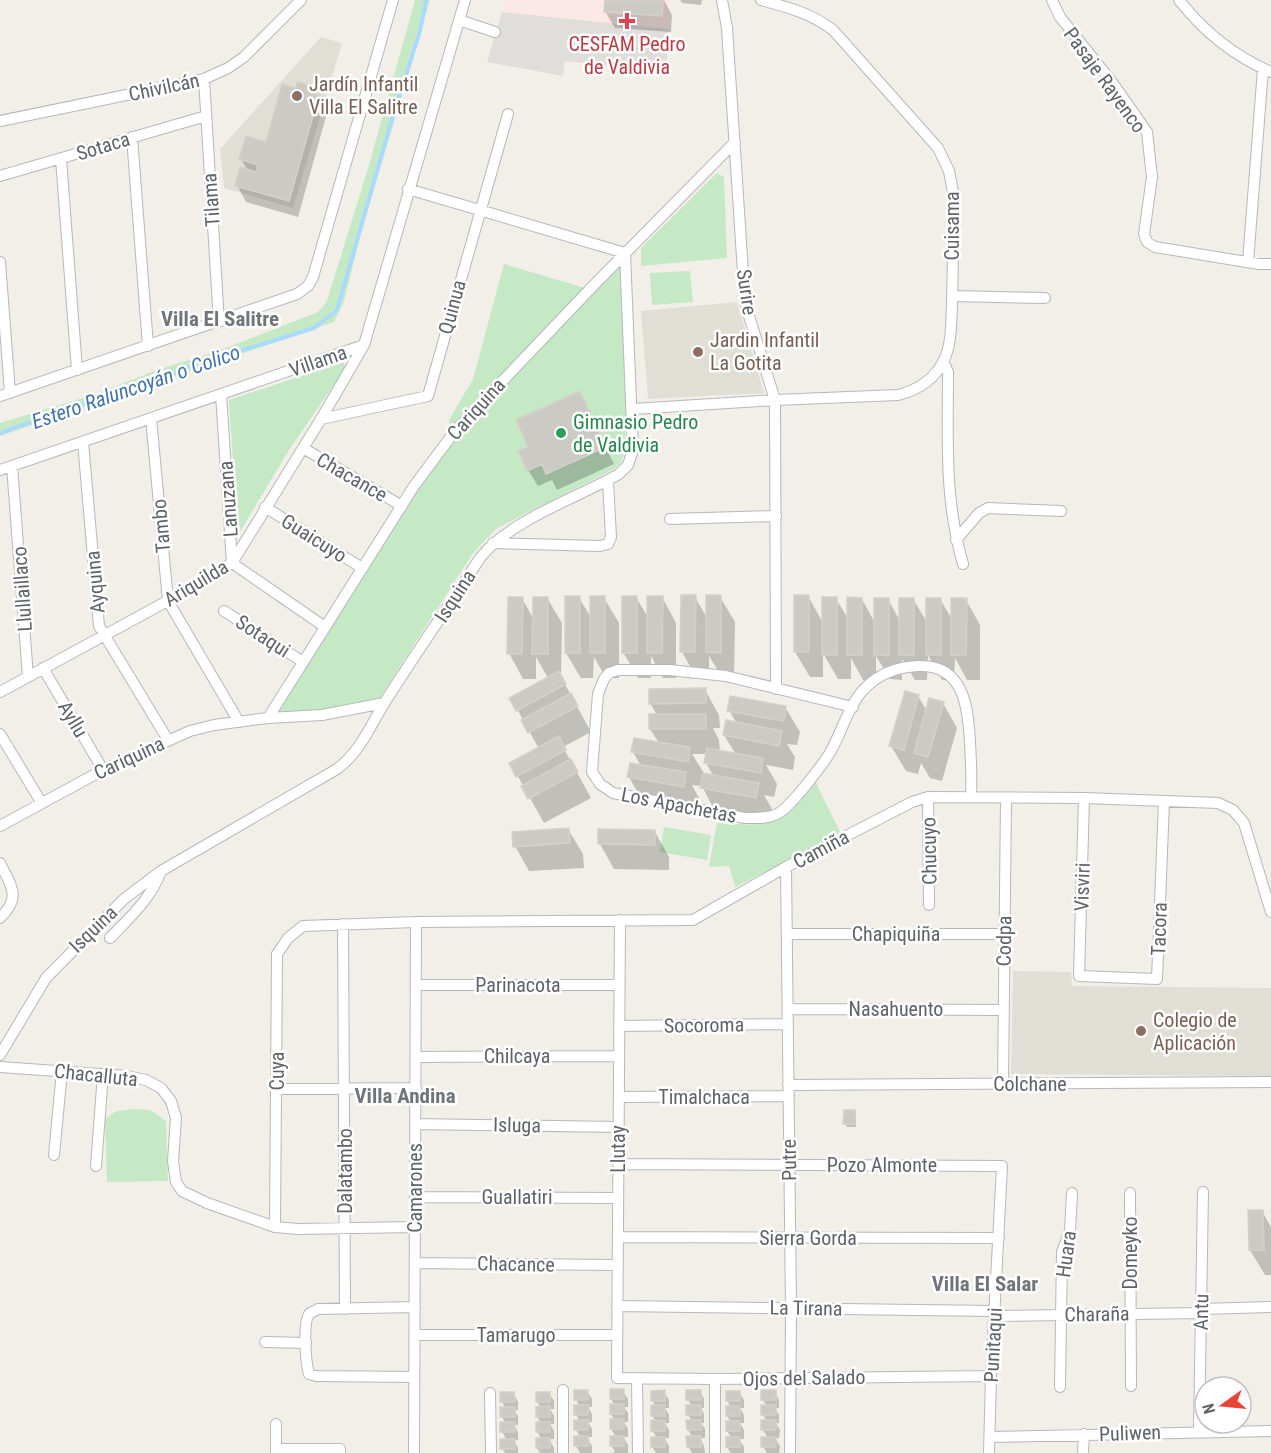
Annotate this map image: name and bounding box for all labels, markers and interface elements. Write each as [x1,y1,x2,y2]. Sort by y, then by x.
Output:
marker: CESFAM Pedro de Valdivia [618,12,636,30]
street label: Pasaje Rayenco [1059,23,1151,137]
place label: CESFAM Pedro de Valdivia [568,32,686,79]
street label: Chivilcán [126,68,202,106]
place label: Jardín Infantil Villa El Salitre [309,72,418,119]
marker: Jardín Infantil Villa El Salitre [290,89,304,103]
street label: Sotaca [73,127,133,165]
street label: Tilama [197,172,225,228]
street label: Cuisama [940,192,964,260]
street label: Surire [732,268,762,316]
street label: Quinua [433,277,471,337]
district label: Villa El Salitre [161,307,279,331]
place label: Jardin Infantil La Gotita [710,328,819,375]
water label: Estero Raluncoyán o Colico [29,340,243,434]
street label: Villama [286,340,350,382]
marker: Jardin Infantil La Gotita [691,345,705,359]
street label: Cariquina [442,373,510,445]
place label: Gimnasio Pedro de Valdivia [573,410,698,457]
marker: Gimnasio Pedro de Valdivia [554,426,568,440]
street label: Chacance [312,447,392,507]
street label: Lanuzana [213,460,243,538]
street label: Tambo [147,498,175,554]
street label: Guaicuyo [277,509,351,567]
street label: Llullaillaco [7,546,37,632]
street label: Ayquina [80,550,110,614]
street label: Ariquilda [160,555,232,611]
street label: Isquina [429,565,481,627]
street label: Sotaqui [231,610,295,662]
street label: Ayllu [53,696,93,742]
street label: Cariquina [90,731,168,785]
street label: Los Apachetas [619,782,739,828]
street label: Chucuyo [916,817,942,885]
street label: Camiña [789,824,853,874]
street label: Visviri [1069,862,1095,912]
street label: Isquina [64,900,122,958]
street label: Tacora [1146,902,1172,956]
street label: Codpa [992,915,1016,967]
street label: Chapiquiña [852,922,940,946]
street label: Parinacota [475,973,561,997]
street label: Nasahuento [849,997,943,1021]
place label: Colegio de Aplicación [1153,1008,1237,1055]
street label: Socoroma [664,1012,744,1038]
marker: Colegio de Aplicación [1134,1024,1148,1038]
street label: Chilcaya [484,1044,550,1068]
street label: Cuya [265,1052,289,1090]
street label: Chacalluta [53,1059,139,1091]
street label: Colchane [993,1072,1067,1096]
district label: Villa Andina [354,1084,456,1108]
street label: Timalchaca [658,1085,750,1109]
street label: Isluga [493,1113,541,1137]
street label: Llutay [606,1125,630,1173]
street label: Dalatambo [333,1128,357,1214]
street label: Putre [777,1139,801,1181]
street label: Camarones [403,1143,427,1233]
street label: Pozo Almonte [827,1153,937,1177]
street label: Guallatiri [481,1185,553,1209]
street label: Domeyko [1118,1216,1142,1290]
street label: Sierra Gorda [759,1226,857,1250]
street label: Huara [1051,1229,1081,1279]
street label: Chacance [477,1251,555,1277]
district label: Villa El Salar [932,1272,1038,1296]
street label: Antu [1189,1293,1213,1331]
street label: La Tirana [769,1295,843,1321]
street label: Charaña [1064,1301,1130,1327]
street label: Punitaqui [979,1307,1007,1383]
street label: Tamarugo [476,1323,556,1347]
street label: Ojos del Salado [742,1365,866,1391]
north arrow [1193,1375,1253,1435]
text: N [1199,1402,1219,1416]
street label: Puliwen [1099,1420,1161,1446]

